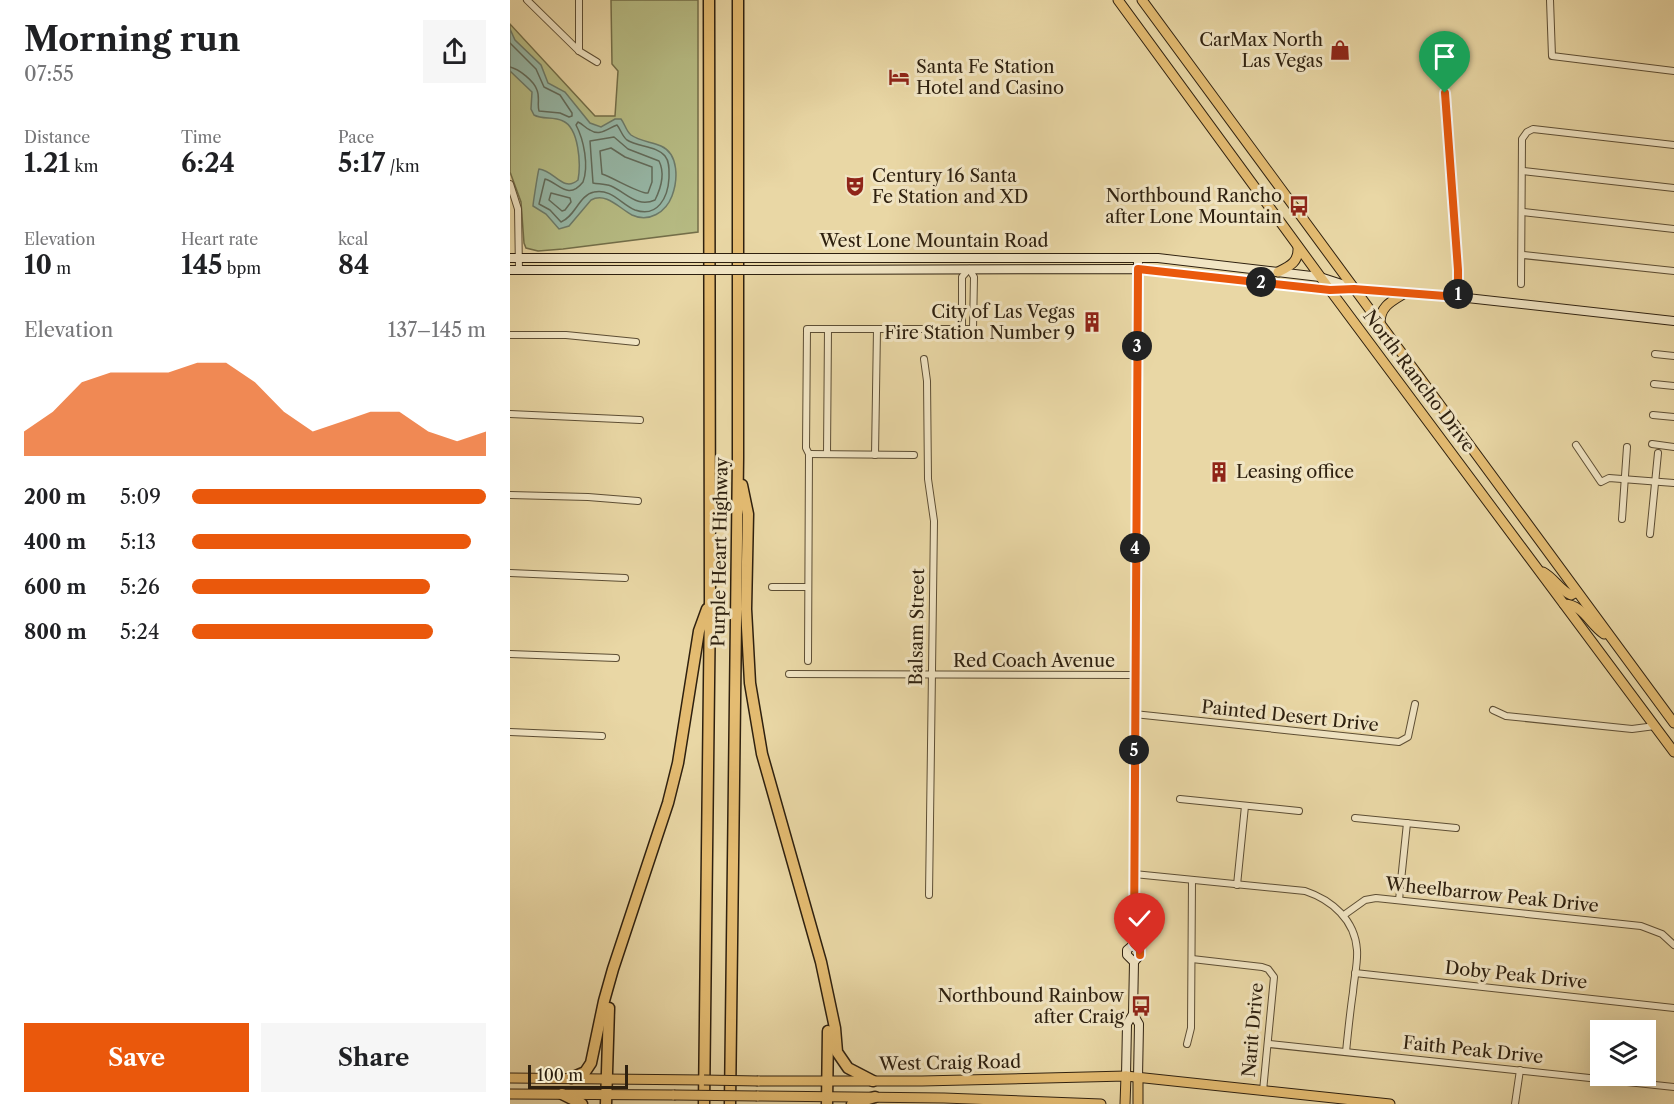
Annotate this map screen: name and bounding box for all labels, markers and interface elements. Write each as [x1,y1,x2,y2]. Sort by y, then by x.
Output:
text: Morning run [24,19,240,60]
button: share [423,20,486,83]
place label: CarMax North Las Vegas [1199,29,1323,72]
pin [1419,31,1470,93]
shop icon: CarMax North Las Vegas [1328,38,1352,62]
icon: arrive [1428,40,1461,73]
place label: Santa Fe Station Hotel and Casino [916,56,1064,99]
text: 07:55 [24,62,74,86]
hotel icon: Santa Fe Station Hotel and Casino [887,65,911,89]
text: Distance [24,127,90,147]
text: Time [181,127,221,147]
text: Pace [338,127,374,147]
text: 1.21 [24,147,70,179]
text: 6:24 [181,147,235,179]
text: 5:17 [338,147,385,179]
text: km [70,156,98,176]
text: /km [385,156,420,176]
place label: Century 16 Santa Fe Station and XD [872,165,1028,208]
theatre icon: Century 16 Santa Fe Station and XD [843,174,867,198]
place label: Northbound Rancho after Lone Mountain [1105,185,1282,228]
bus stop icon: Northbound Rancho after Lone Mountain [1287,194,1311,218]
text: Elevation [24,229,95,249]
text: Heart rate [181,229,258,249]
text: kcal [338,229,368,249]
street label: West Lone Mountain Road [818,230,1049,252]
text: 10 [24,249,52,281]
text: 145 [181,249,222,281]
text: 84 [338,249,369,281]
text: m [52,258,71,278]
text: bpm [222,258,261,278]
pin: 2 [1246,267,1276,297]
text: 2 [1256,272,1266,292]
pin: 1 [1443,279,1473,309]
text: 1 [1454,284,1462,304]
place label: City of Las Vegas Fire Station Number 9 [884,301,1075,344]
street label: North Rancho Drive [1358,305,1480,457]
building icon: City of Las Vegas Fire Station Number 9 [1080,310,1104,334]
text: Elevation [24,318,113,342]
text: 137–145 m [388,318,486,342]
pin: 3 [1122,331,1152,361]
text: 3 [1132,336,1142,356]
street label: Purple Heart Highway [707,456,733,647]
building icon: Leasing office [1207,460,1231,484]
place label: Leasing office [1236,461,1354,483]
text: 200 m [24,485,86,509]
text: 5:09 [120,485,161,509]
text: 400 m [24,530,86,554]
text: 5:13 [120,530,156,554]
pin: 4 [1120,533,1150,563]
text: 4 [1130,538,1140,558]
street label: Balsam Street [905,568,929,686]
text: 600 m [24,575,86,599]
text: 5:26 [120,575,160,599]
text: 800 m [24,620,87,644]
text: 5:24 [120,620,160,644]
street label: Red Coach Avenue [953,650,1115,672]
street label: Painted Desert Drive [1200,696,1380,736]
pin: 5 [1119,735,1149,765]
text: 5 [1130,740,1138,760]
street label: Wheelbarrow Peak Drive [1383,873,1600,917]
pin [1114,893,1165,955]
icon: check [1123,902,1156,935]
street label: Doby Peak Drive [1444,957,1588,993]
street label: Narit Drive [1238,982,1268,1078]
place label: Northbound Rainbow after Craig [938,985,1125,1028]
bus stop icon: Northbound Rainbow after Craig [1129,994,1153,1018]
map controls [1590,1020,1656,1086]
button: layers [1590,1020,1656,1086]
button: Save [24,1023,249,1092]
button: Share [261,1023,486,1092]
street label: Faith Peak Drive [1402,1032,1544,1068]
street label: West Craig Road [878,1051,1021,1075]
scale bar [528,1062,628,1090]
text: 100 m [537,1065,583,1085]

